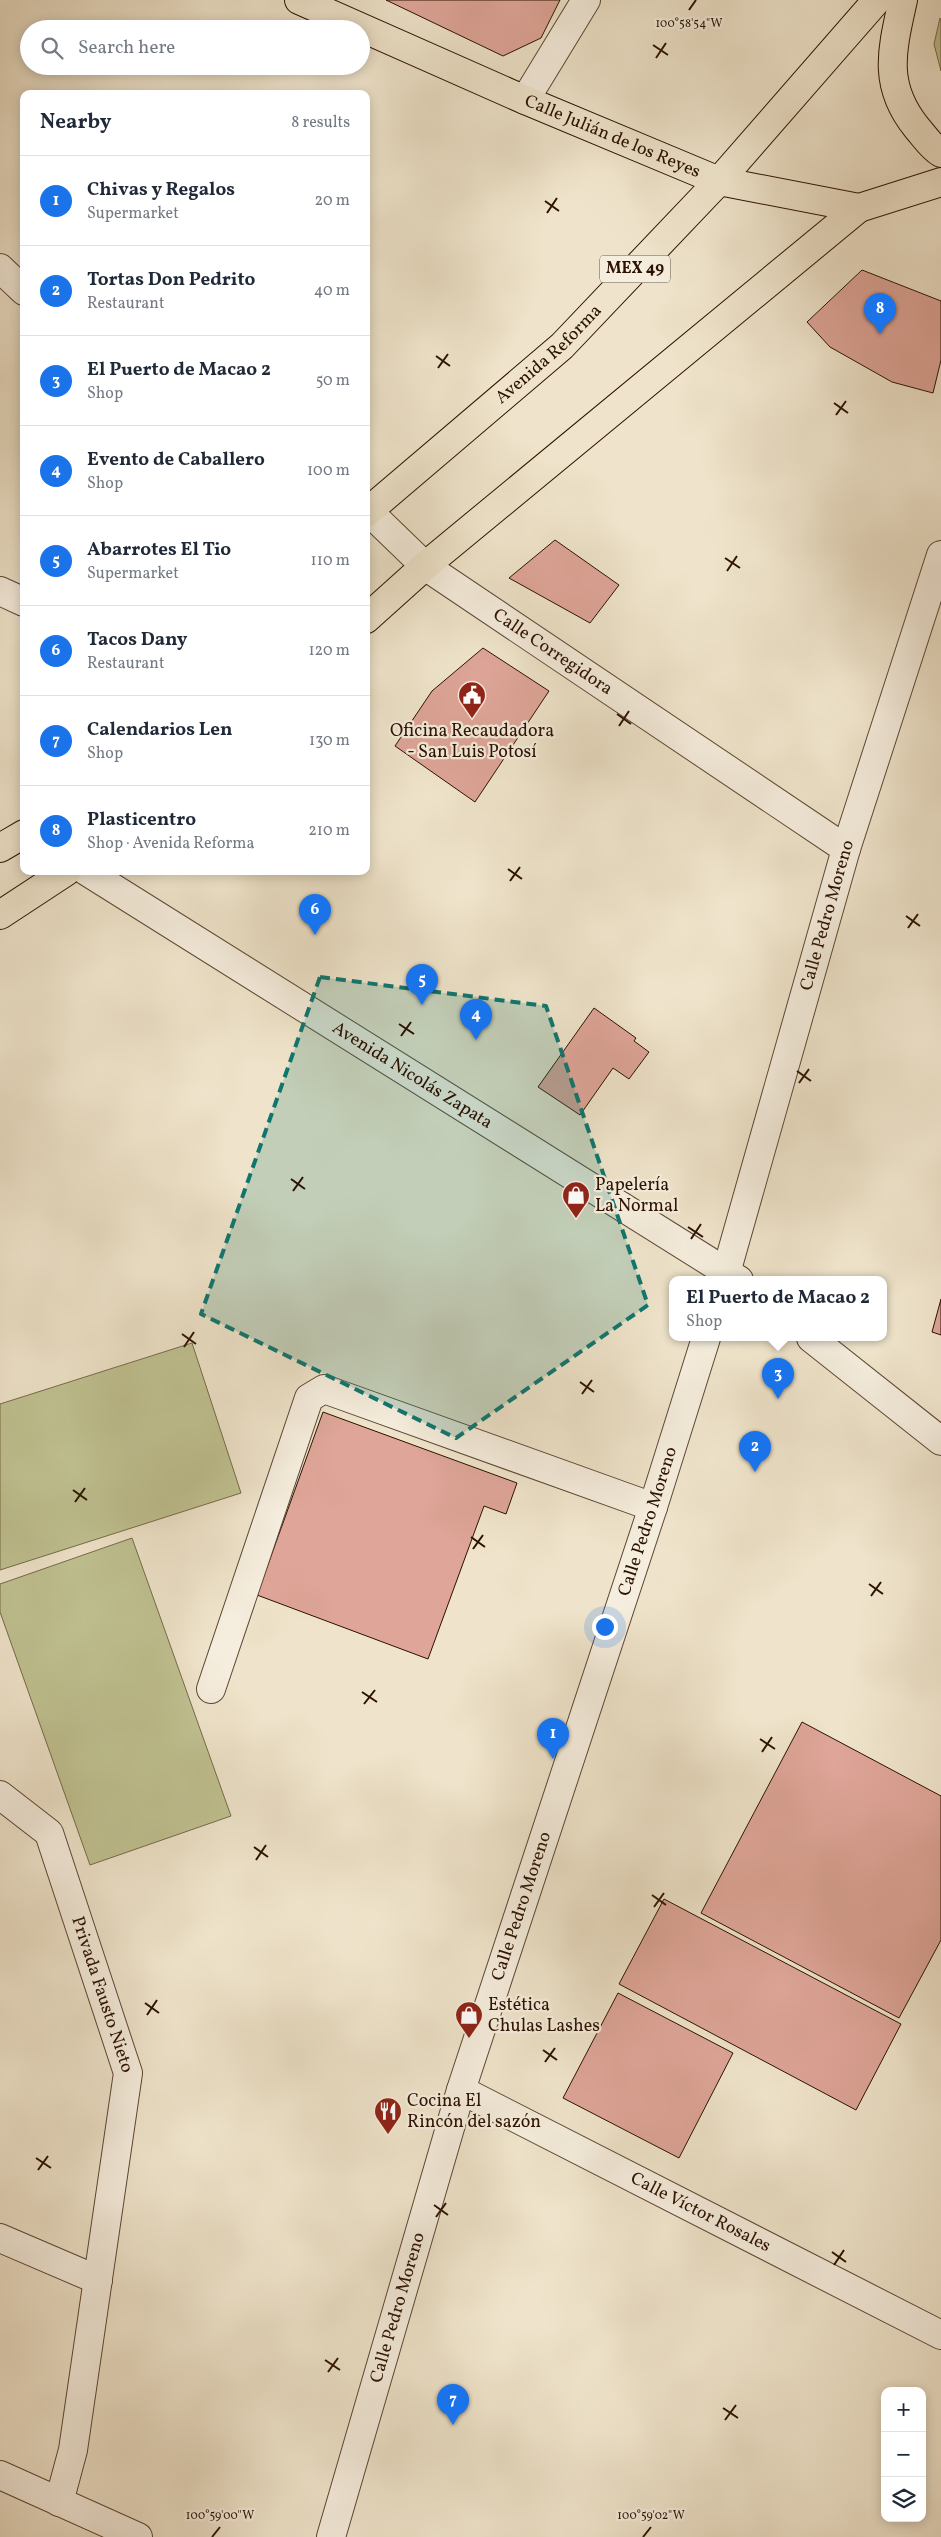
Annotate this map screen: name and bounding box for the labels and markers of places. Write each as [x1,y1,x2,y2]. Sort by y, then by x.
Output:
pin: 8 [864,293,896,334]
public building icon: Oficina Recaudadora - San Luis Potosí [457,680,487,719]
place label: Oficina Recaudadora - San Luis Potosí [390,719,554,765]
pin: 6 [299,894,331,935]
pin: 5 [406,964,438,1005]
pin: 4 [460,999,492,1040]
place label: Papelería La Normal [595,1173,678,1219]
shop icon: Papelería La Normal [561,1180,591,1219]
pin: 3 [762,1358,794,1399]
pin: 2 [739,1431,771,1472]
pin: 1 [537,1718,569,1759]
place label: Estética Chulas Lashes [488,1993,600,2039]
shop icon: Estética Chulas Lashes [454,2000,484,2039]
place label: Cocina El Rincón del sazón [407,2089,541,2135]
restaurant icon: Cocina El Rincón del sazón [373,2096,403,2135]
pin: 7 [437,2384,469,2425]

